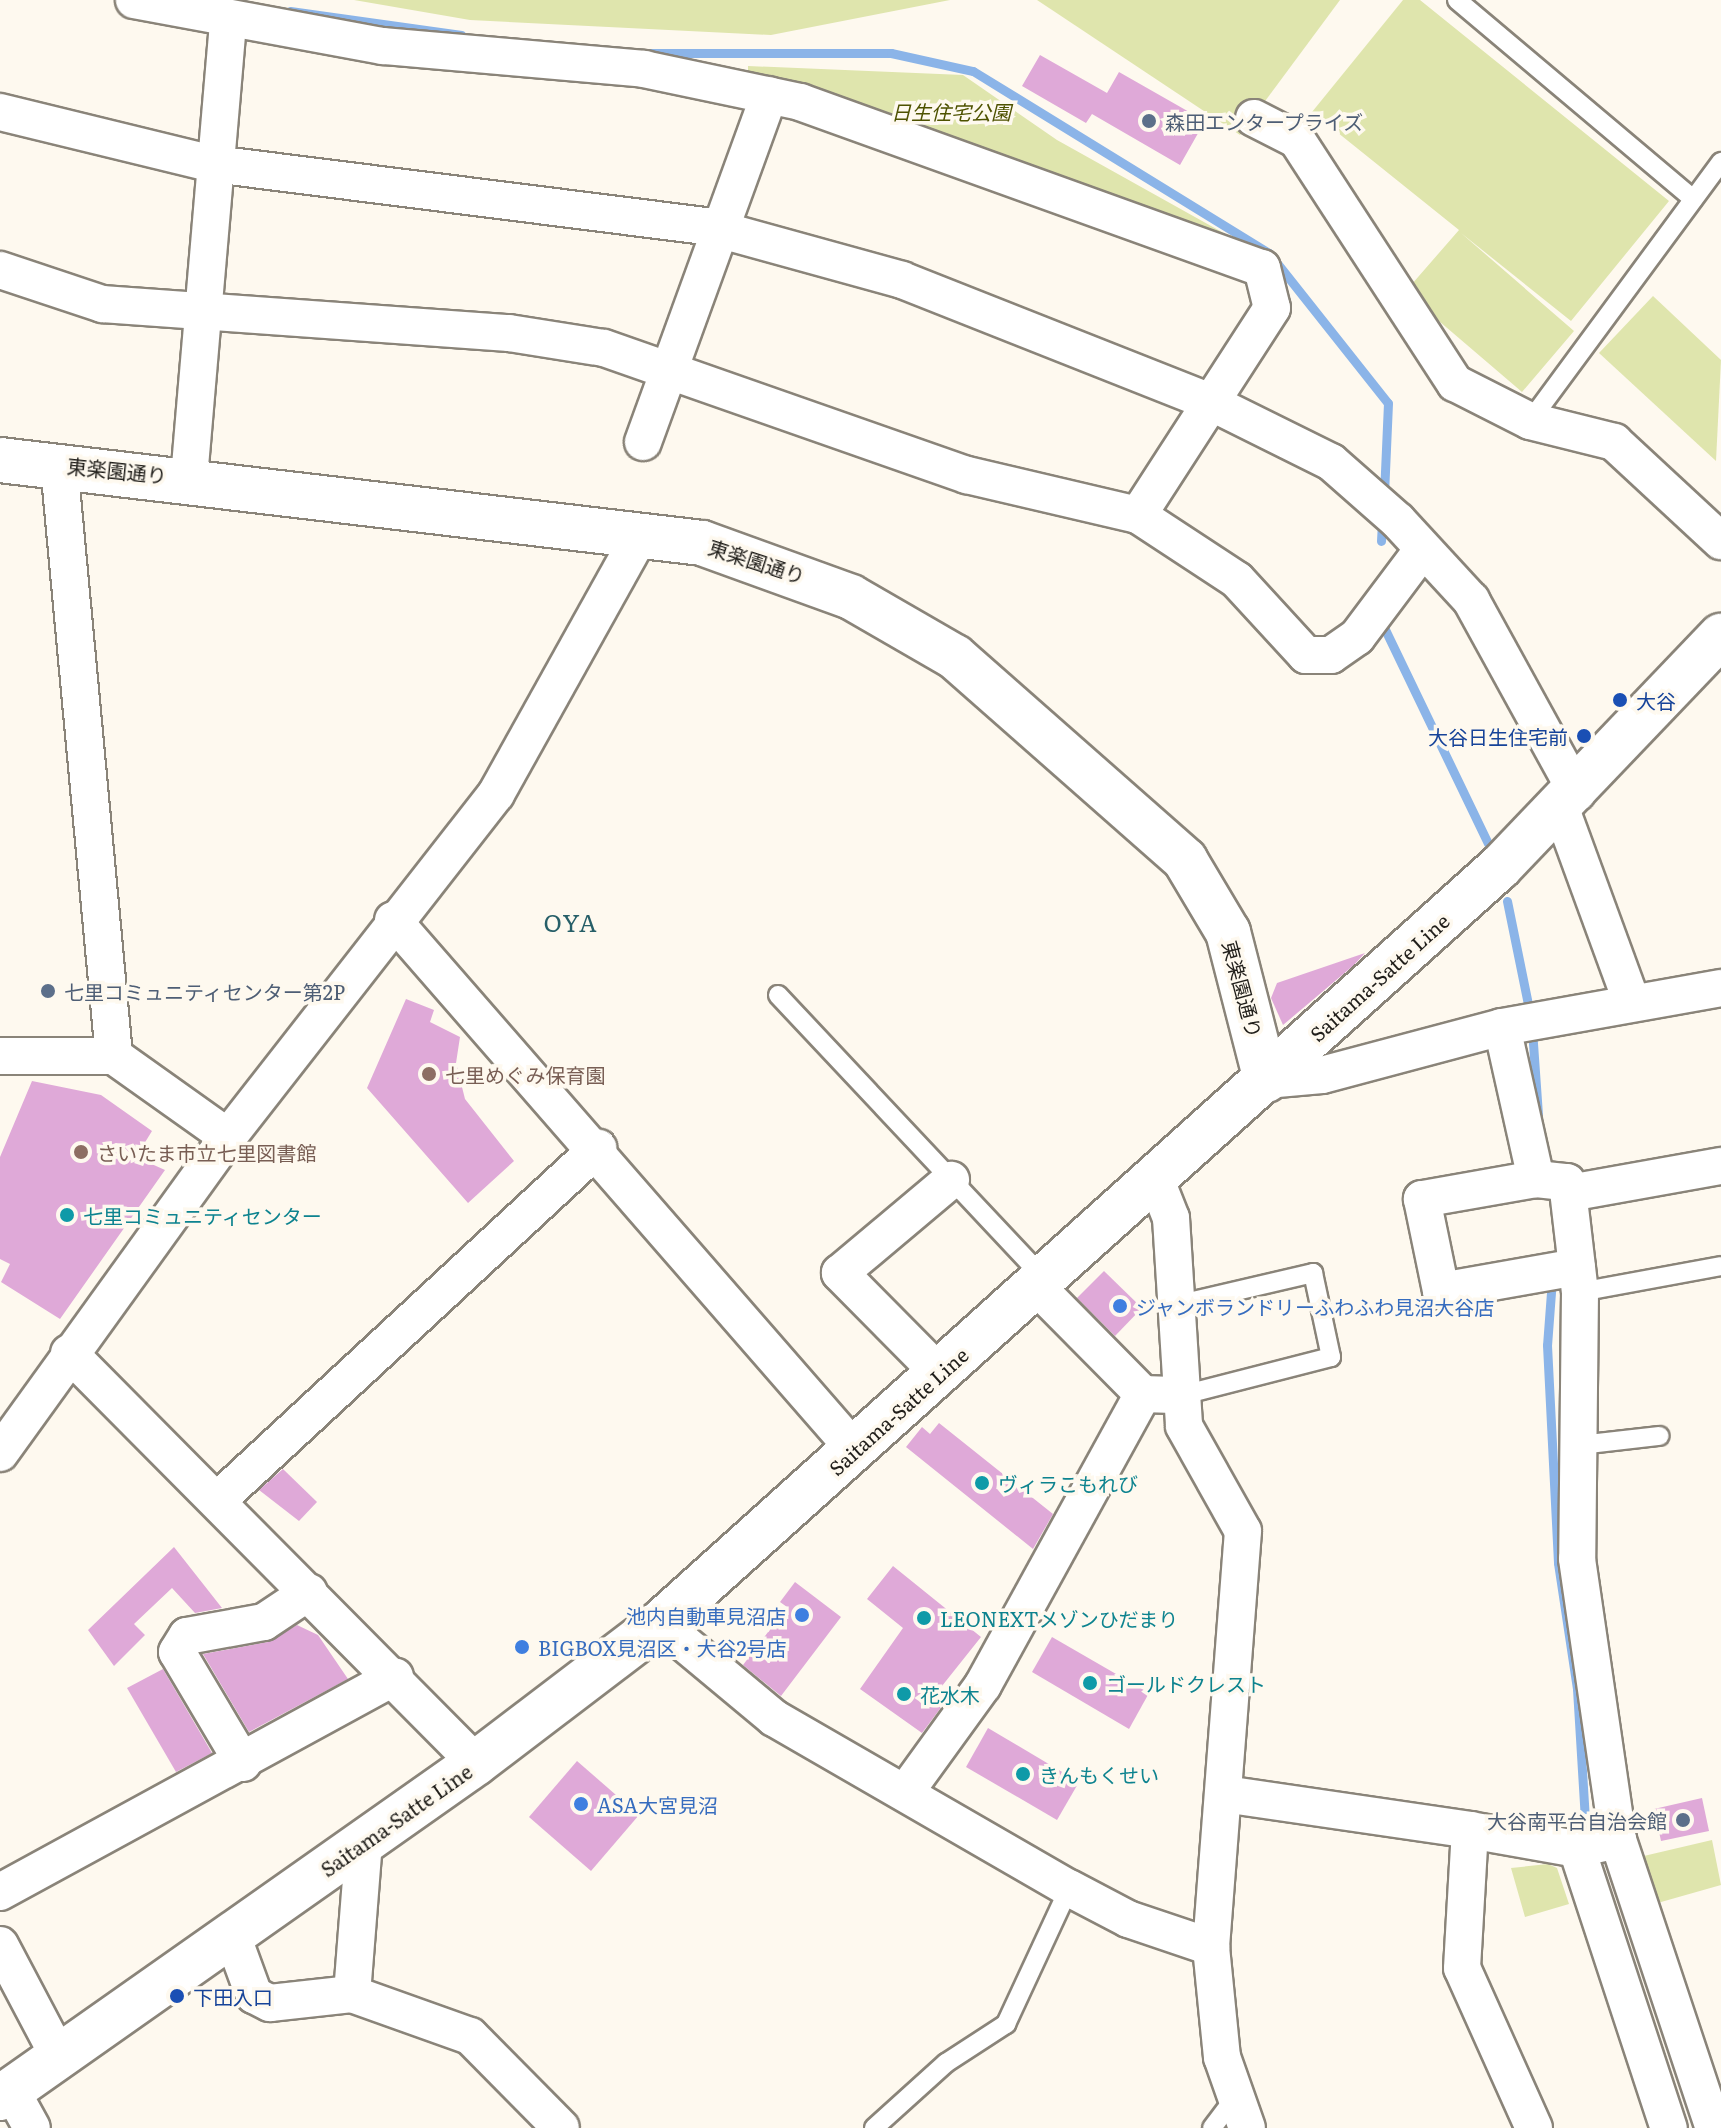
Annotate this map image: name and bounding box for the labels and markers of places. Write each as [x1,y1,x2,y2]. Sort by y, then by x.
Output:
place label: 森田エンタープライズ [1165,109,1365,133]
marker: 森田エンタープライズ [1140,112,1158,130]
place label: 大谷 [1636,688,1676,712]
marker: 大谷 [1611,691,1629,709]
place label: 大谷日生住宅前 [1428,724,1568,748]
marker: 大谷日生住宅前 [1575,727,1593,745]
place label: 七里コミュニティセンター第2P [64,979,346,1003]
marker: 七里コミュニティセンター第2P [39,982,57,1000]
place label: 七里めぐみ保育園 [445,1062,605,1086]
marker: 七里めぐみ保育園 [420,1065,438,1083]
place label: さいたま市立七里図書館 [97,1140,317,1164]
marker: さいたま市立七里図書館 [72,1143,90,1161]
place label: 七里コミュニティセンター [83,1203,323,1227]
marker: 七里コミュニティセンター [58,1206,76,1224]
place label: ジャンボランドリーふわふわ見沼大谷店 [1136,1294,1496,1318]
marker: ジャンボランドリーふわふわ見沼大谷店 [1111,1297,1129,1315]
place label: ヴィラこもれび [998,1471,1138,1495]
marker: ヴィラこもれび [973,1474,991,1492]
place label: 池内自動車見沼店 [626,1603,786,1627]
marker: 池内自動車見沼店 [793,1606,811,1624]
place label: LEONEXTメゾンひだまり [940,1606,1179,1630]
marker: LEONEXTメゾンひだまり [915,1609,933,1627]
place label: BIGBOX見沼区・大谷2号店 [538,1635,787,1659]
marker: BIGBOX見沼区・大谷2号店 [513,1638,531,1656]
place label: ゴールドクレスト [1106,1671,1266,1695]
marker: ゴールドクレスト [1081,1674,1099,1692]
place label: 花水木 [920,1682,980,1706]
marker: 花水木 [895,1685,913,1703]
place label: きんもくせい [1039,1762,1159,1786]
marker: きんもくせい [1014,1765,1032,1783]
place label: ASA大宮見沼 [597,1792,718,1816]
marker: ASA大宮見沼 [572,1795,590,1813]
place label: 大谷南平台自治会館 [1487,1808,1667,1832]
marker: 大谷南平台自治会館 [1674,1811,1692,1829]
place label: 下田入口 [193,1984,273,2008]
marker: 下田入口 [168,1987,186,2005]

